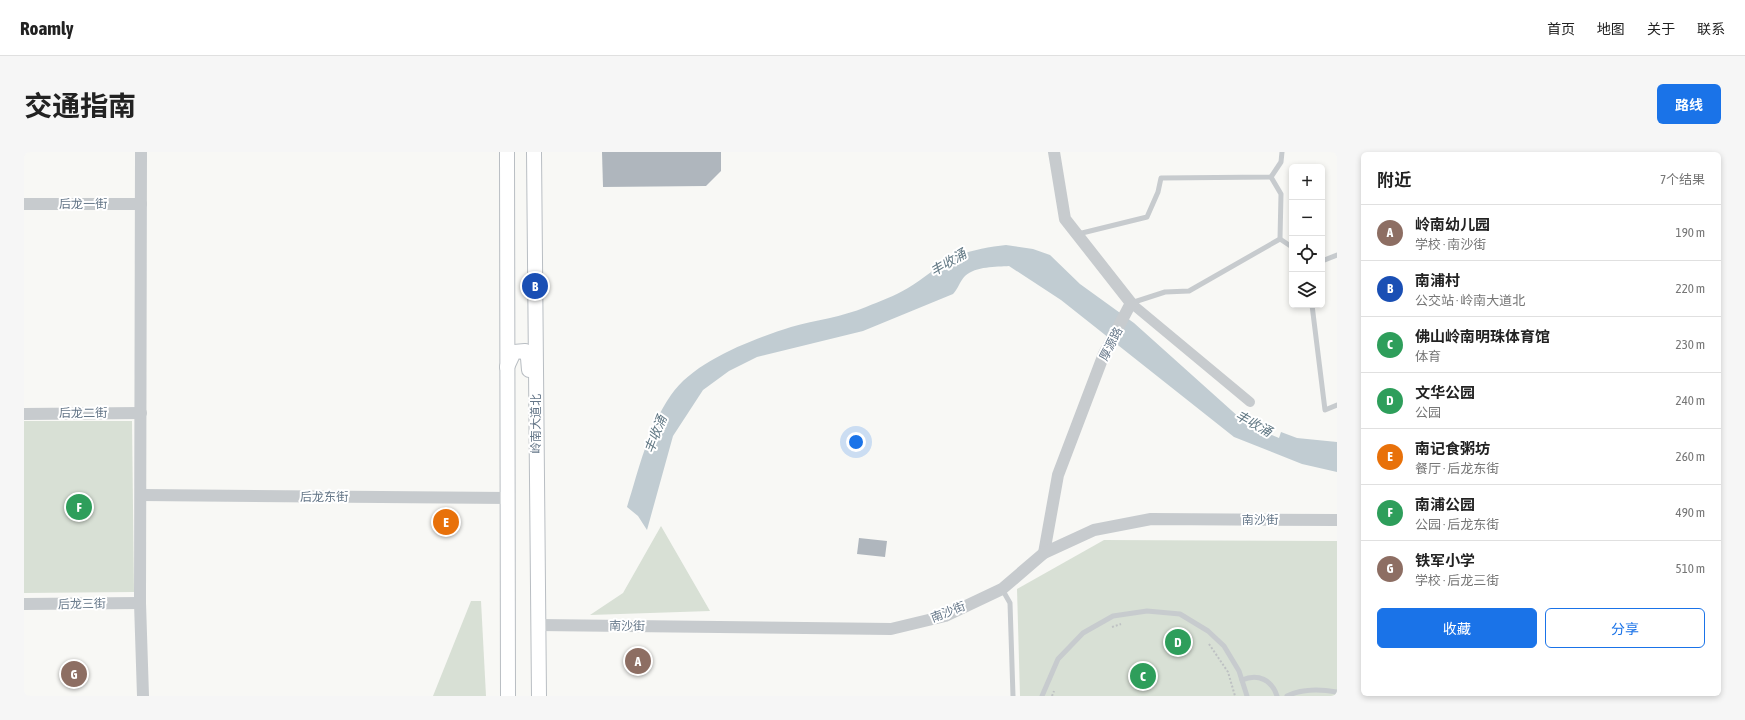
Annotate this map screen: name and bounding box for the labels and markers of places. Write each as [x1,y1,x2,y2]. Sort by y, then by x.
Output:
pin: B [522,271,548,301]
pin: F [66,492,92,522]
pin: E [433,507,459,537]
pin: D [1165,627,1191,657]
pin: A [625,646,651,676]
pin: G [61,659,87,689]
pin: C [1130,661,1156,691]

